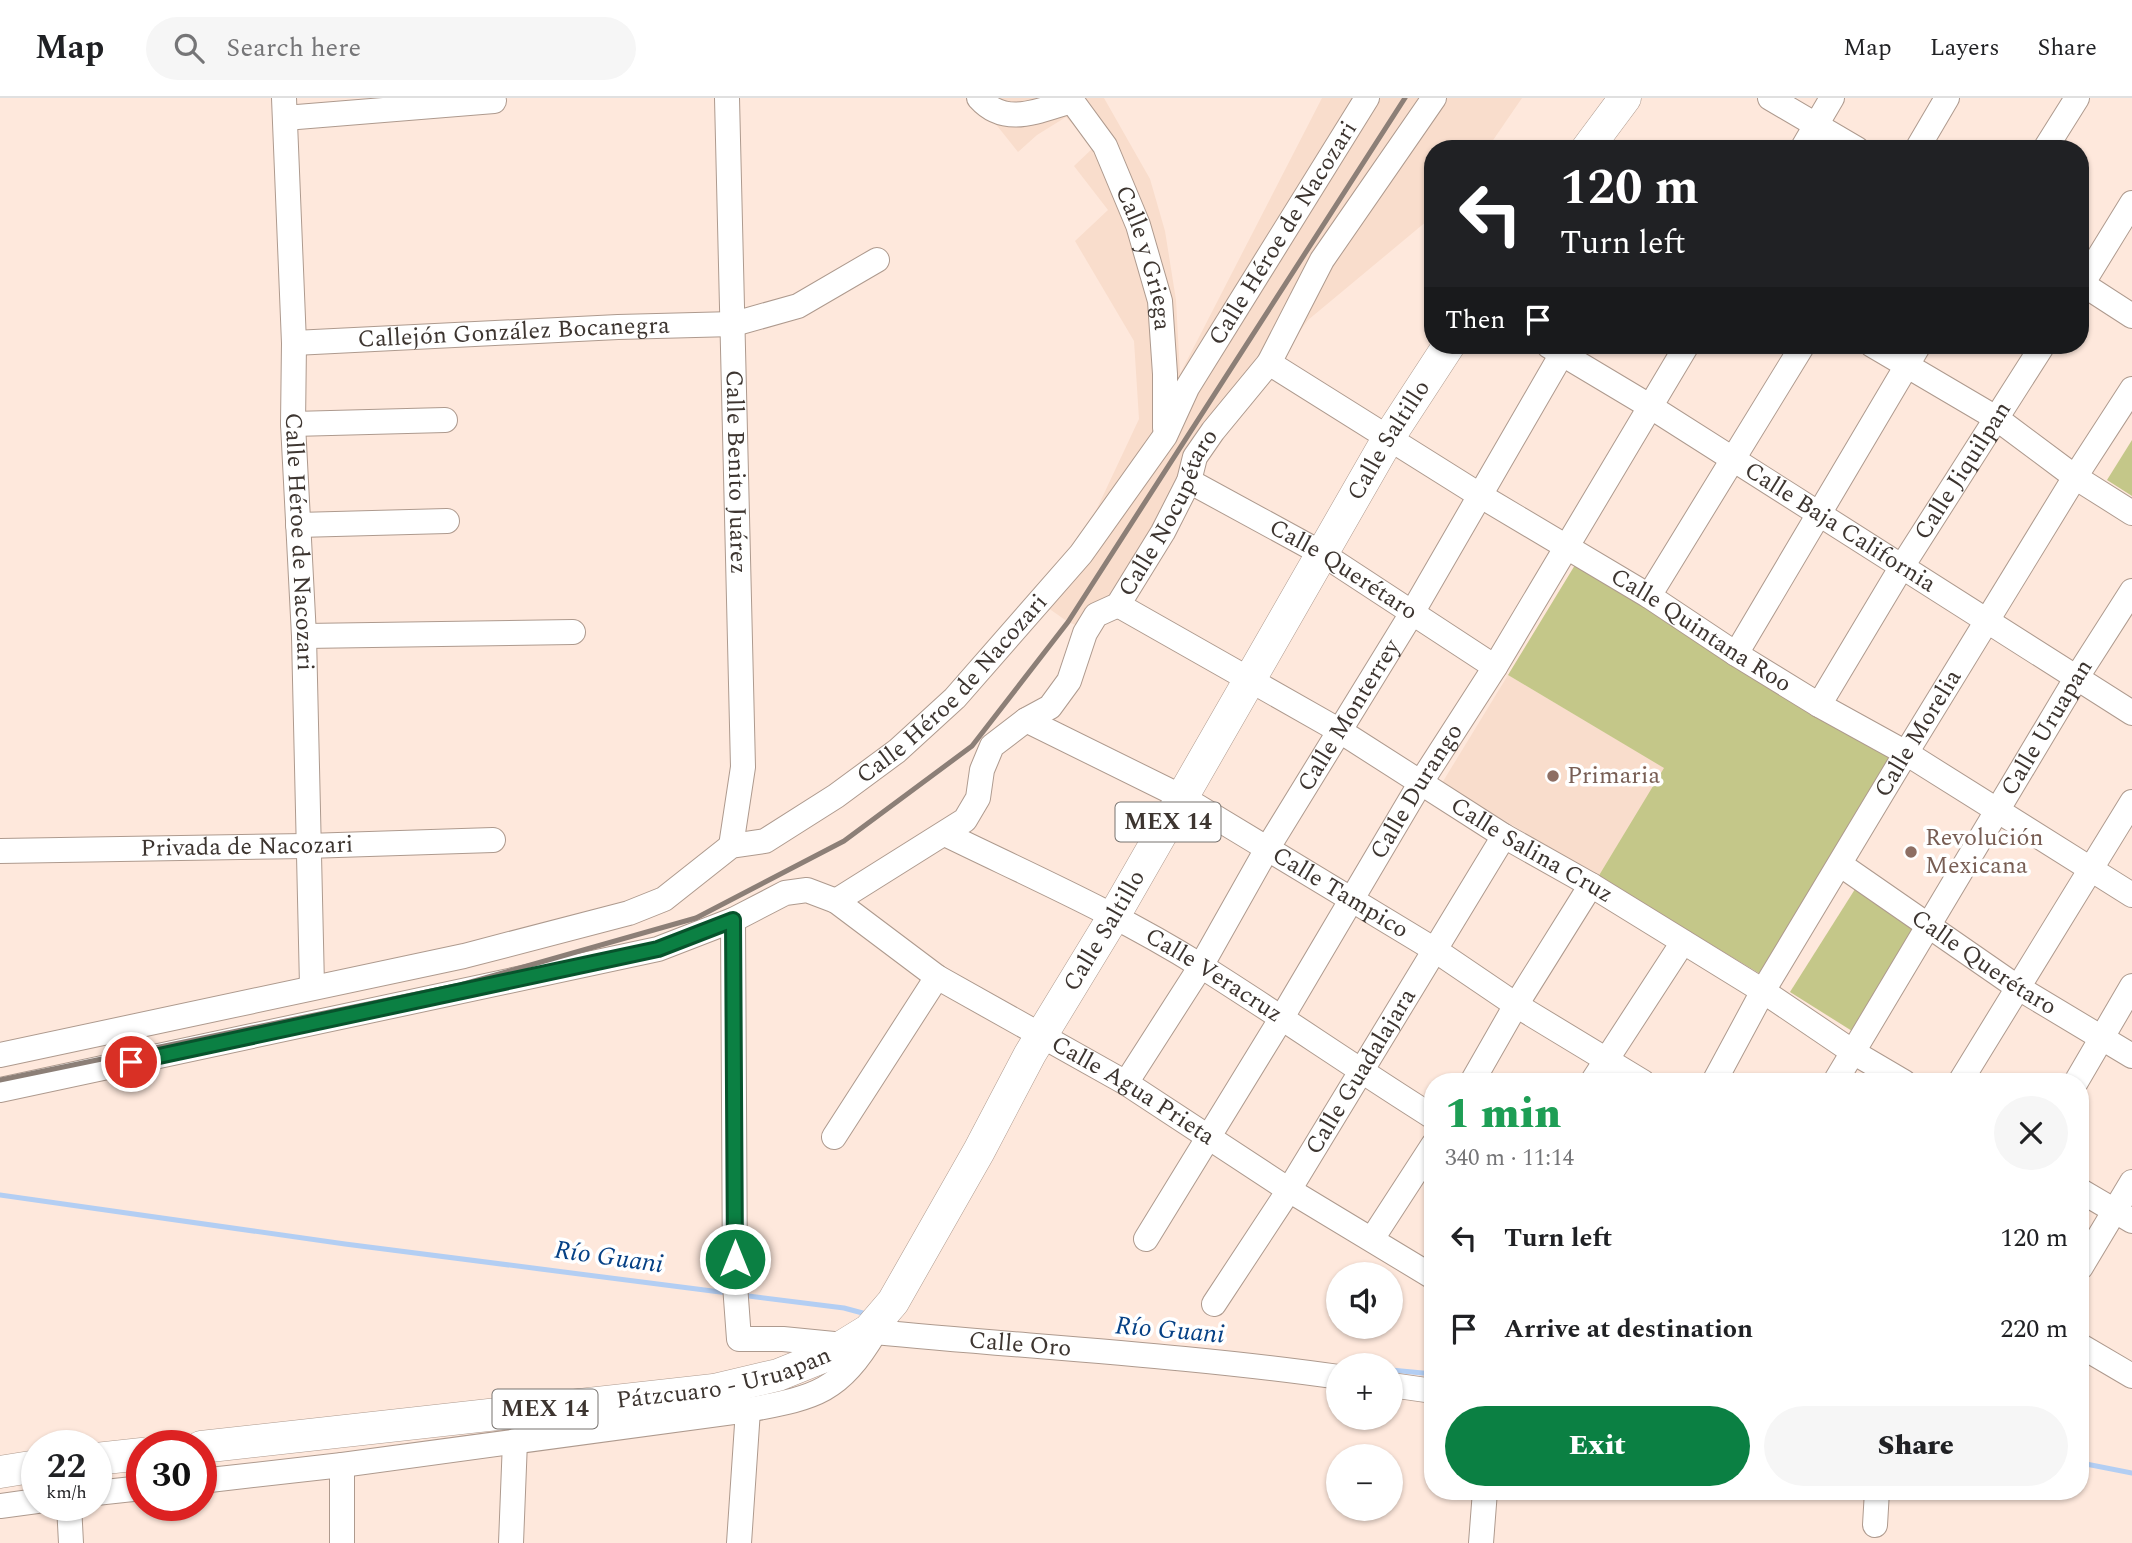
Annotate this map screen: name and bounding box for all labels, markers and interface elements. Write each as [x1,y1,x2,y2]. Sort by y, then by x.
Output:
search box [146,17,636,80]
text: Map [35,23,104,73]
text: Search here [226,28,361,68]
icon: search [170,29,208,67]
text: Map [1843,30,1892,66]
text: Layers [1930,30,2000,66]
text: Share [2038,30,2097,66]
street label: Calle Héroe de Nacozari [1200,114,1367,353]
text: 120 m [1560,151,1699,226]
icon: left [1445,168,1536,259]
street label: Calle y Griega [1105,180,1180,332]
text: Turn left [1560,219,1686,268]
text: Then [1445,300,1505,340]
icon: arrive [1519,301,1557,339]
street label: Callejón González Bocanegra [357,308,671,358]
street label: Calle Benito Juárez [716,369,756,574]
street label: Calle Saltillo [1338,373,1440,507]
street label: Calle Jiquilpan [1905,394,2021,547]
street label: Calle Héroe de Nacozari [275,412,323,671]
street label: Calle Nocupétaro [1109,421,1227,604]
street label: Calle Baja California [1737,453,1943,602]
street label: Calle Querétaro [1262,510,1425,630]
street label: Calle Quintana Roo [1603,559,1798,702]
street label: Calle Héroe de Nacozari [849,586,1056,793]
street label: Calle Monterrey [1288,631,1410,799]
street label: Calle Uruapan [1992,652,2102,803]
street label: Calle Morelia [1865,662,1971,804]
street label: Calle Durango [1361,716,1472,866]
place label: Primaria [1567,758,1660,794]
marker: Primaria [1545,768,1561,784]
street label: Calle Salina Cruz [1443,788,1620,912]
road number: MEX 14 [1116,802,1220,842]
place label: Revolución Mexicana [1925,820,2043,884]
street label: Privada de Nacozari [140,827,354,867]
street label: Calle Tampico [1265,837,1416,948]
marker: Revolución Mexicana [1903,844,1919,860]
street label: Calle Saltillo [1054,863,1155,998]
street label: Calle Querétaro [1903,901,2064,1025]
street label: Calle Veracruz [1138,919,1290,1032]
street label: Calle Guadalajara [1296,981,1426,1162]
street label: Calle Agua Prieta [1044,1026,1222,1155]
pin [101,1032,161,1092]
icon: arrive [112,1043,150,1081]
text: 1 min [1445,1083,1561,1146]
button: close [1994,1096,2068,1170]
text: 340 m · 11:14 [1445,1141,1574,1176]
text: Turn left [1504,1218,1612,1258]
text: 120 m [2000,1218,2068,1258]
icon: left [1445,1219,1483,1257]
position arrow [698,1222,772,1296]
water label: Río Guani [552,1230,666,1284]
map controls [1326,1262,1403,1521]
button: sound [1326,1262,1403,1339]
water label: Río Guani [1114,1305,1226,1355]
text: Arrive at destination [1504,1309,1753,1349]
text: 220 m [2000,1309,2068,1349]
icon: arrive [1445,1310,1483,1348]
street label: Calle Oro [967,1322,1073,1367]
street label: Pátzcuaro - Uruapan [615,1337,837,1419]
button: + [1326,1353,1403,1430]
road number: MEX 14 [492,1390,598,1428]
button: Exit [1445,1406,1750,1486]
button: Share [1764,1406,2068,1486]
speed limit sign: 30 [126,1430,217,1521]
text: 22 [47,1440,86,1493]
button: − [1326,1444,1403,1521]
text: km/h [46,1479,87,1506]

